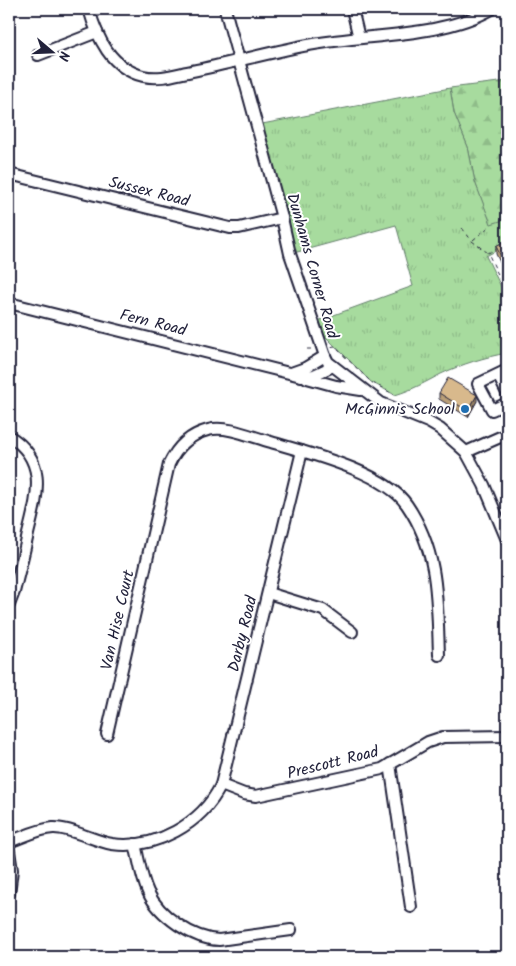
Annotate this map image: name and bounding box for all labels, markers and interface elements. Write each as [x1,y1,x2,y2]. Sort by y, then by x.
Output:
north arrow [28,28,78,78]
text: N [51,48,75,64]
street label: Sussex Road [106,170,193,214]
street label: Dunhams Corner Road [279,190,345,343]
street label: Fern Road [117,303,190,344]
place label: McGinnis School [345,397,455,422]
marker: McGinnis School [459,403,471,415]
street label: Van Hise Court [94,567,142,672]
street label: Darby Road [221,592,265,675]
street label: Prescott Road [285,739,382,786]

